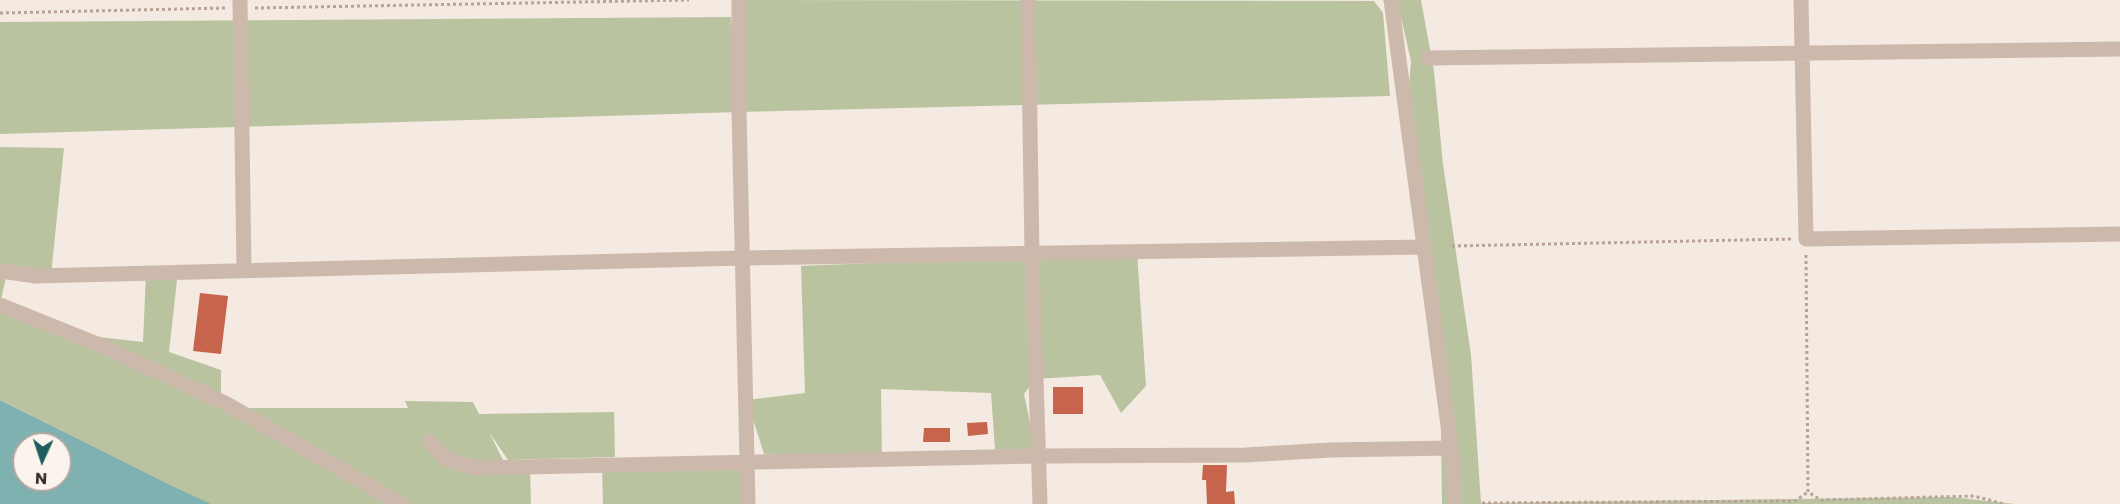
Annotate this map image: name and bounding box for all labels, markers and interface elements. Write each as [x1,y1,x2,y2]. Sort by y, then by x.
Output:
north arrow [12,432,72,492]
text: N [35,467,48,490]

